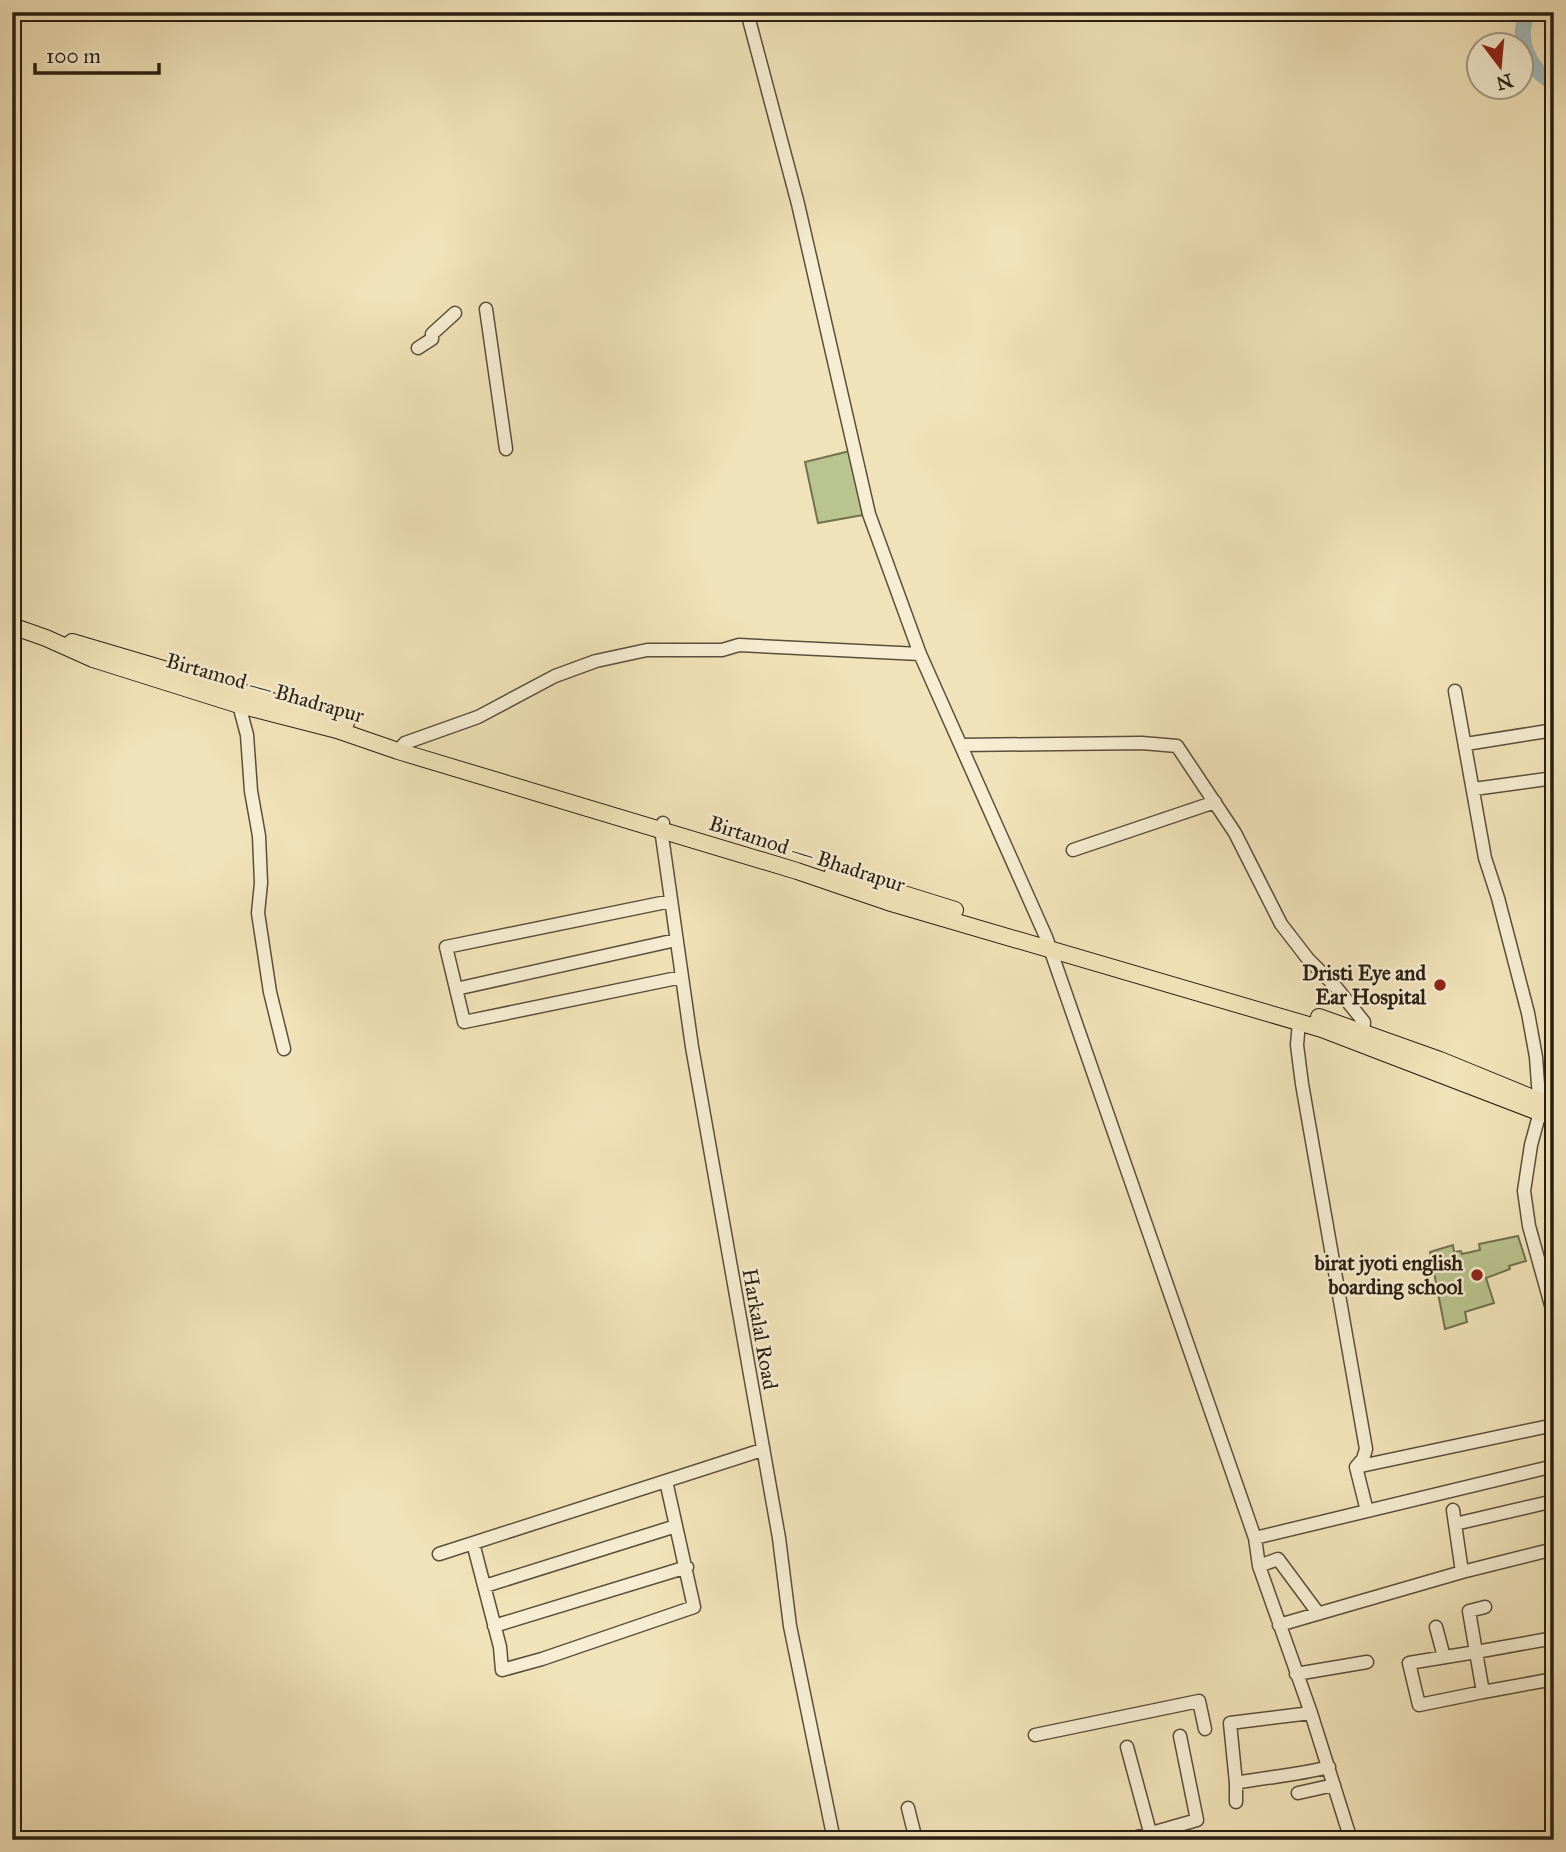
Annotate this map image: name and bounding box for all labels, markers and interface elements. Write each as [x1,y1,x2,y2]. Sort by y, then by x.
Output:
scale bar [35,32,159,76]
north arrow [1464,32,1534,102]
text: 100 m [46,43,101,69]
text: N [1494,69,1515,95]
street label: Birtamod — Bhadrapur [163,647,367,729]
street label: Birtamod — Bhadrapur [706,810,909,898]
place label: Dristi Eye and Ear Hospital [1302,960,1427,1010]
marker: Dristi Eye and Ear Hospital [1432,977,1448,993]
place label: birat jyoti english boarding school [1314,1250,1464,1300]
street label: Harkalal Road [737,1266,784,1392]
marker: birat jyoti english boarding school [1469,1267,1485,1283]

